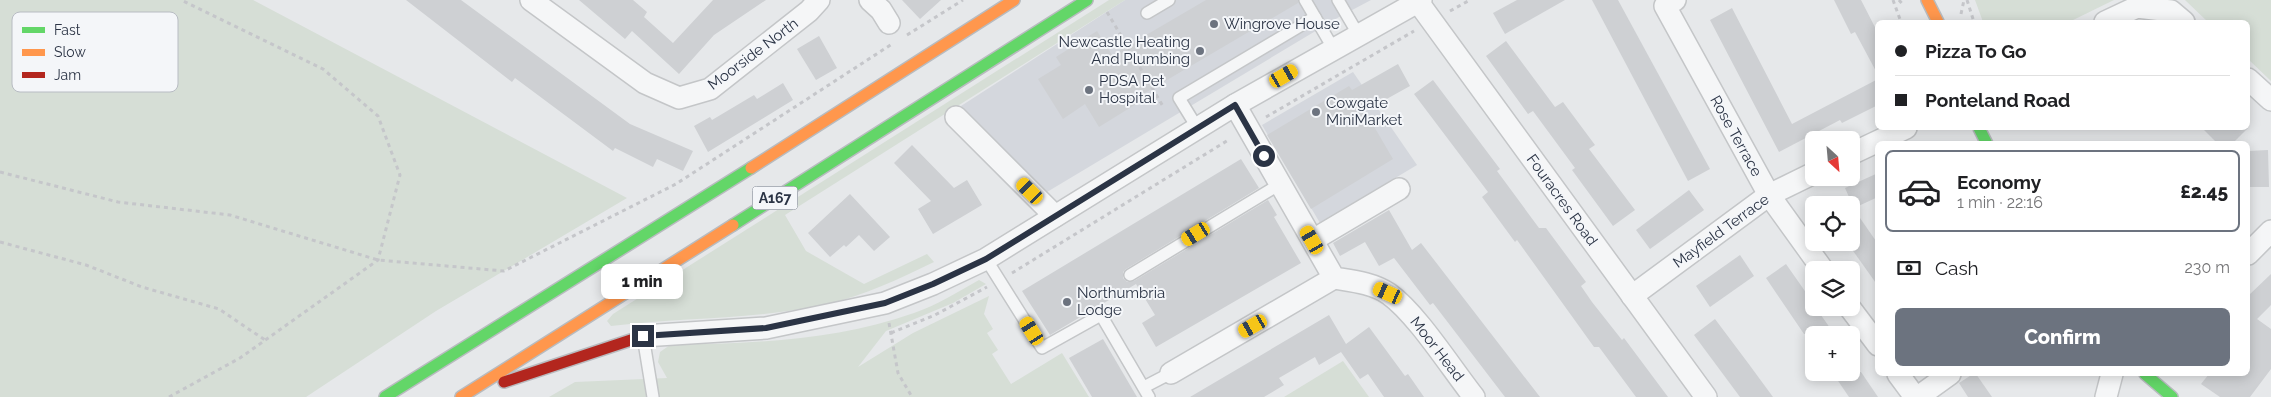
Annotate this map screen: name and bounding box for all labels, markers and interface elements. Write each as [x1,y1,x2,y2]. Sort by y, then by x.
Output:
legend [12,12,178,92]
street label: Moorside North [704,14,802,94]
place label: Wingrove House [1224,15,1340,33]
marker: Wingrove House [1208,18,1220,30]
text: Fast [54,22,81,38]
place label: Newcastle Heating And Plumbing [1058,33,1190,68]
text: Pizza To Go [1925,40,2027,62]
text: Slow [54,44,86,60]
marker: Newcastle Heating And Plumbing [1194,45,1206,57]
car [1267,62,1300,90]
text: Jam [54,67,81,83]
place label: PDSA Pet Hospital [1099,72,1164,107]
marker: PDSA Pet Hospital [1083,84,1095,96]
text: Ponteland Road [1925,89,2070,111]
street label: Rose Terrace [1706,92,1766,180]
place label: Cowgate MiniMarket [1326,94,1402,129]
marker: Cowgate MiniMarket [1310,106,1322,118]
north arrow [1805,131,1860,186]
map controls [1805,131,1860,381]
route start [1253,145,1275,167]
street label: Fouracres Road [1523,151,1601,249]
icon: car [1897,169,1942,214]
text: Economy [1957,171,2041,193]
car [1014,175,1045,207]
text: £2.45 [2180,180,2228,202]
road number: A167 [752,187,798,210]
street label: Mayfield Terrace [1670,190,1773,272]
text: 1 min · 22:16 [1957,193,2043,212]
button: locate [1805,196,1860,251]
car [1179,220,1212,248]
car [1298,223,1325,257]
icon: cash [1895,254,1923,282]
text: Cash [1935,257,1979,279]
text: 230 m [2185,258,2230,277]
button: layers [1805,261,1860,316]
callout: 1 min [602,264,684,298]
text: 1 min [621,272,663,291]
car [1371,280,1404,306]
place label: Northumbria Lodge [1077,284,1165,319]
marker: Northumbria Lodge [1061,296,1073,308]
button: Confirm [1895,308,2230,366]
car [1236,312,1269,340]
street label: Moor Head [1406,313,1468,385]
car [1017,314,1046,348]
route end [632,325,654,347]
button: + [1805,326,1860,381]

